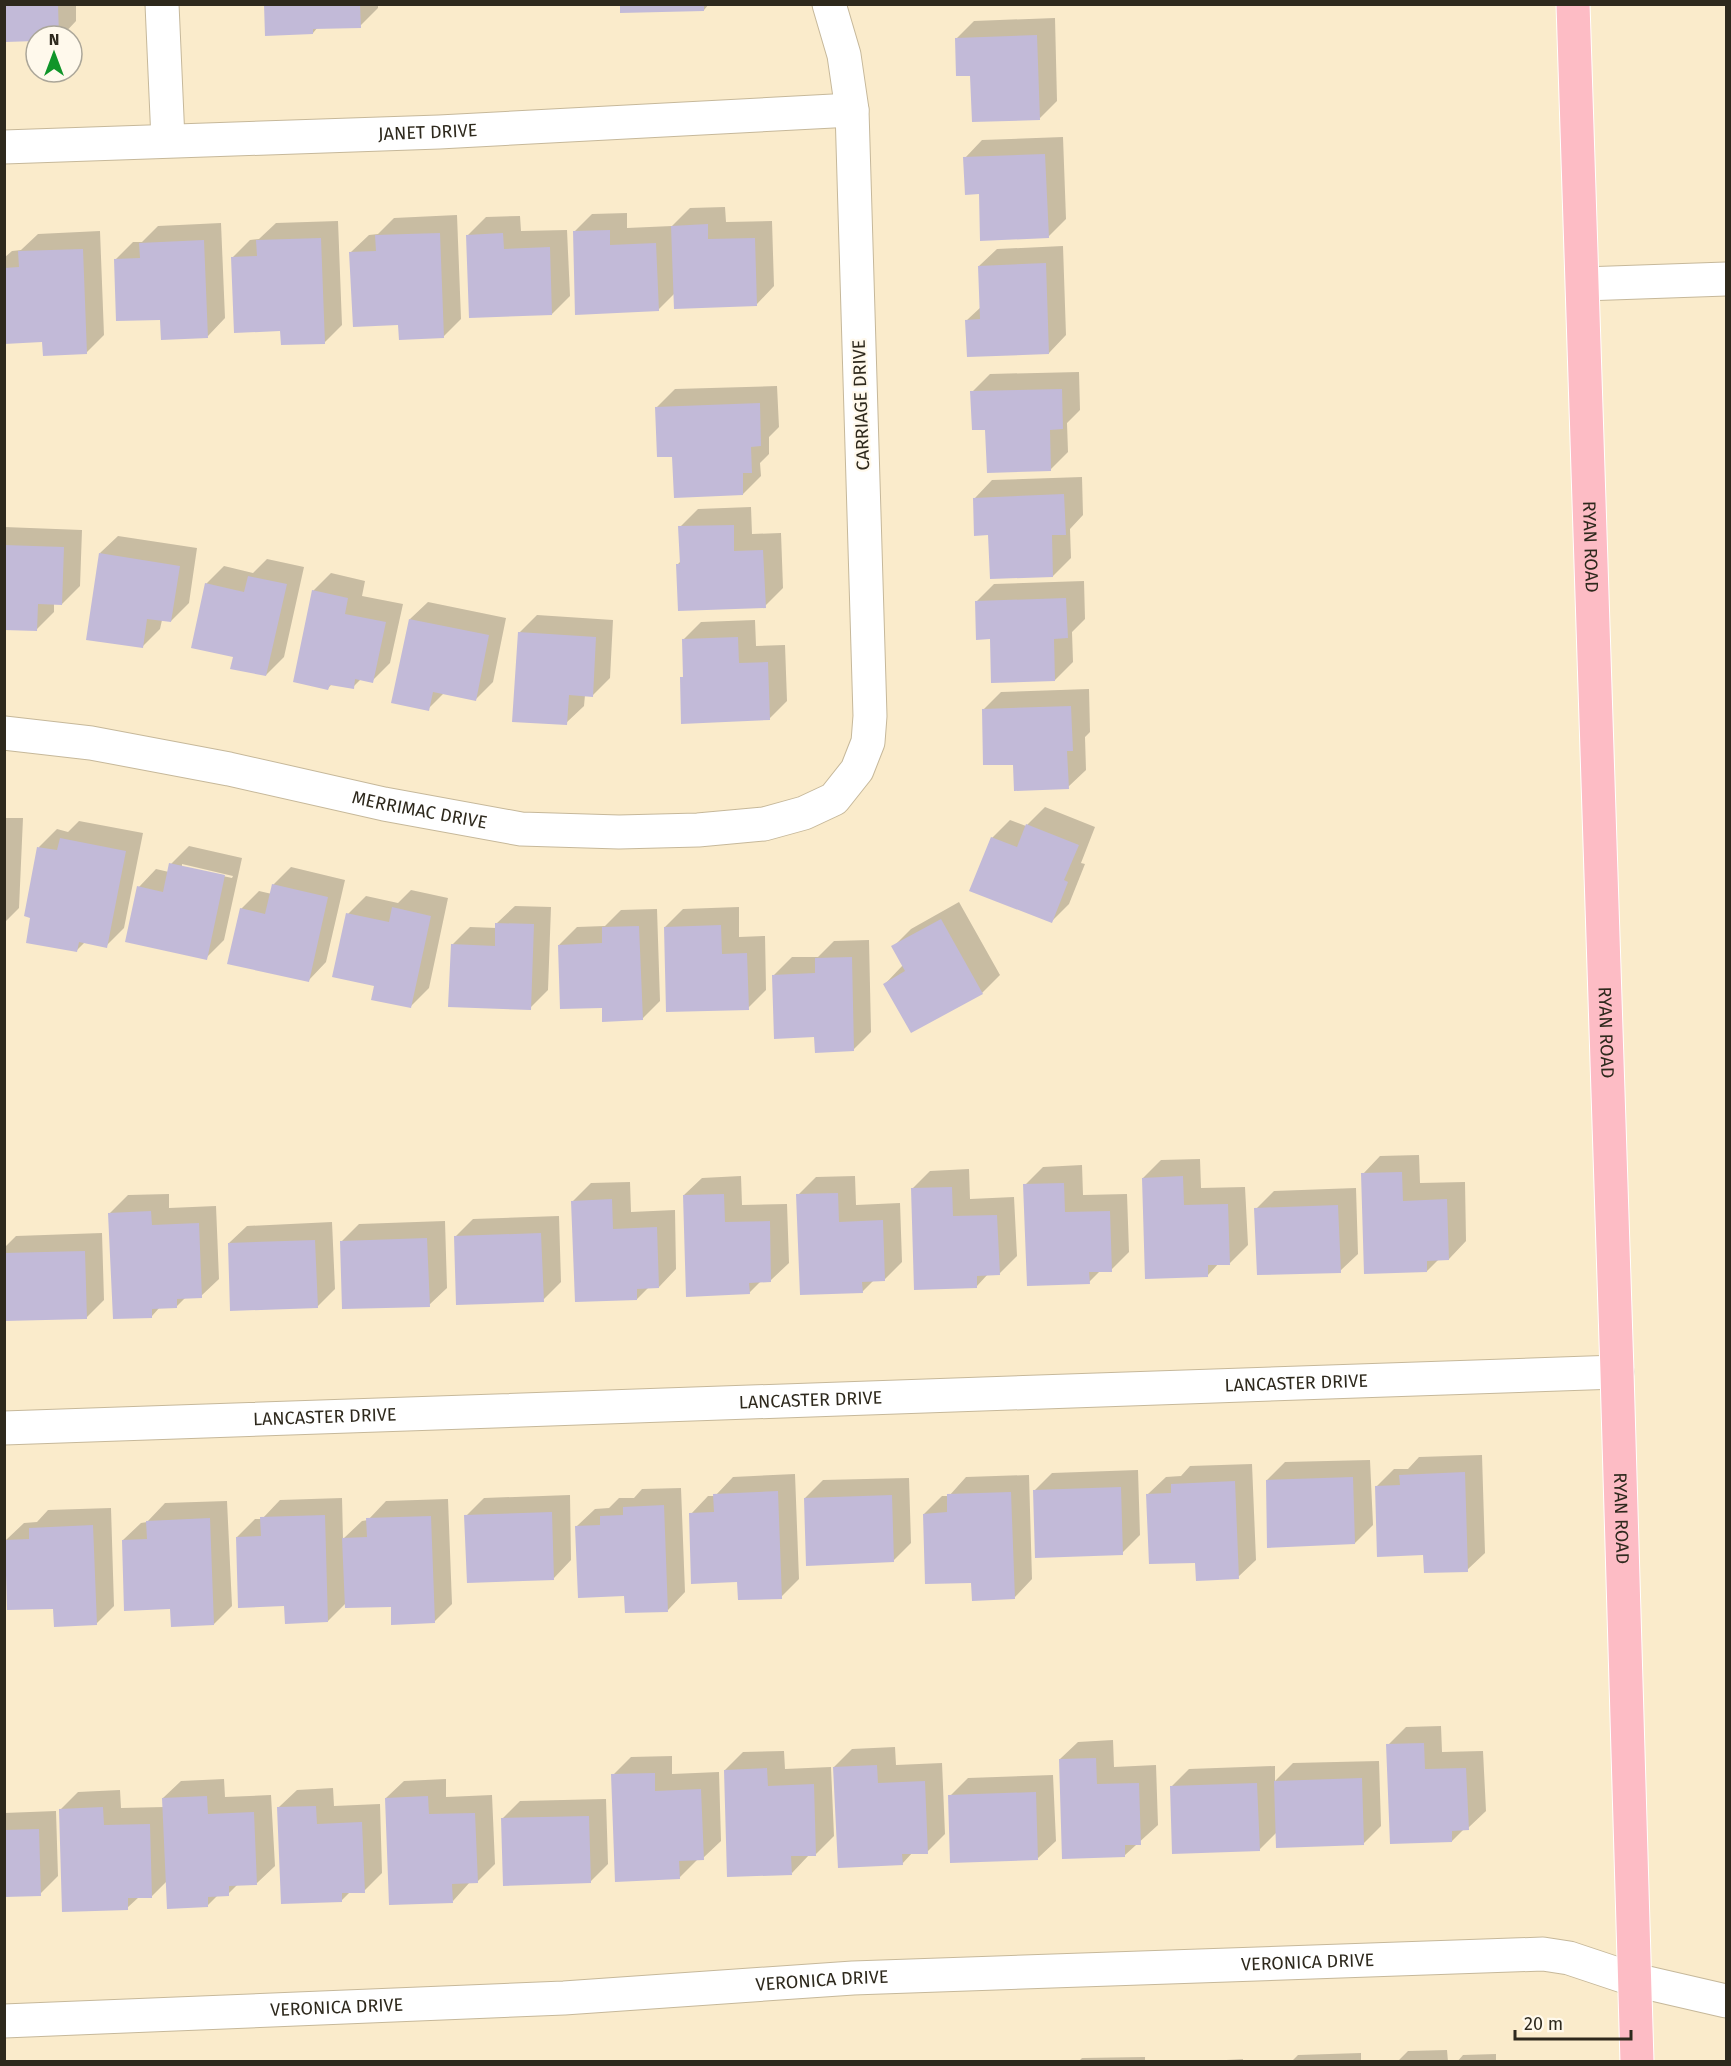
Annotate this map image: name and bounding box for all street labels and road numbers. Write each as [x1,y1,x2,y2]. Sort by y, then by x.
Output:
street label: JANET DRIVE [378,119,478,145]
street label: CARRIAGE DRIVE [848,339,874,471]
street label: RYAN ROAD [1578,500,1603,593]
street label: MERRIMAC DRIVE [350,786,489,834]
street label: RYAN ROAD [1594,986,1619,1079]
street label: LANCASTER DRIVE [1224,1370,1368,1397]
street label: LANCASTER DRIVE [738,1387,883,1413]
street label: LANCASTER DRIVE [253,1403,397,1430]
street label: RYAN ROAD [1609,1472,1634,1564]
street label: VERONICA DRIVE [1241,1949,1374,1975]
street label: VERONICA DRIVE [755,1966,889,1996]
street label: VERONICA DRIVE [270,1994,404,2021]

